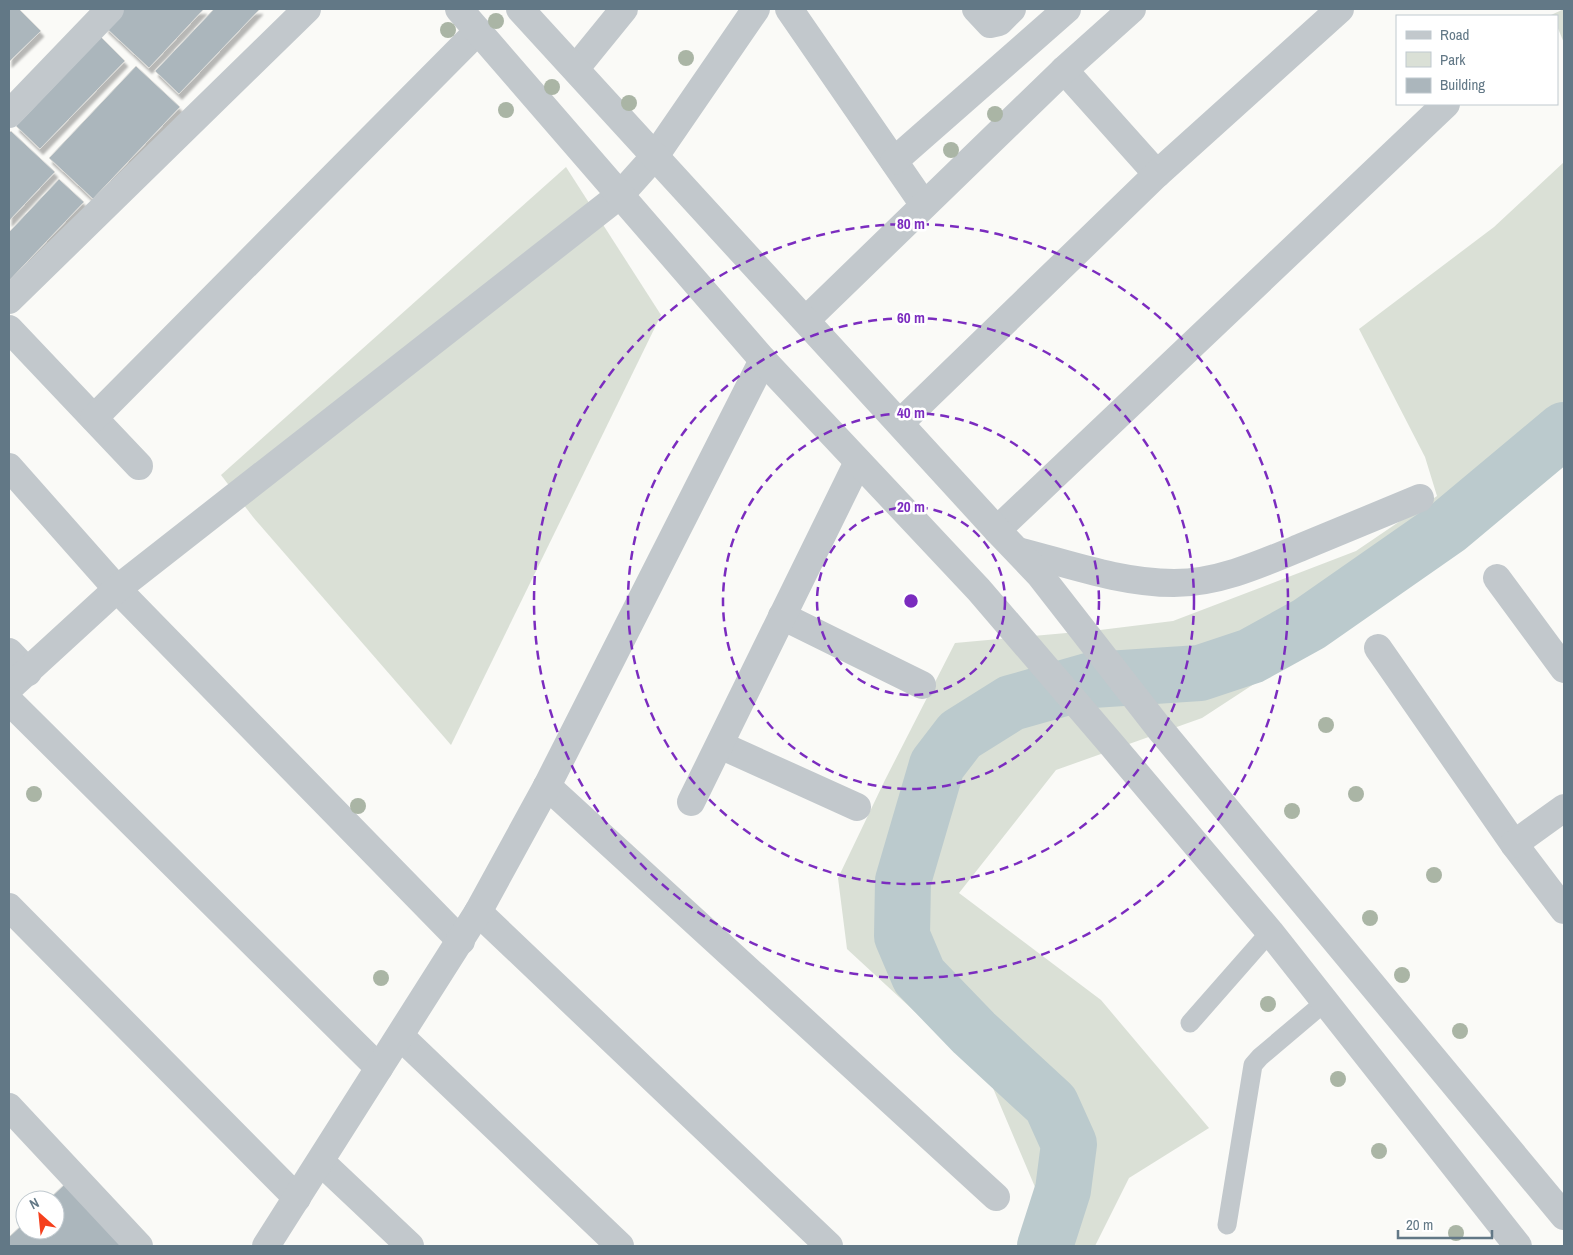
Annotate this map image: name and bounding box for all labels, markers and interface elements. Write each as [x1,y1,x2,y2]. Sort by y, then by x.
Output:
legend [1396,15,1558,105]
text: Road [1440,24,1469,45]
text: Park [1440,49,1466,70]
text: Building [1440,74,1485,95]
text: 80 m [897,213,925,234]
text: 60 m [897,307,925,328]
text: 40 m [897,402,925,423]
text: 20 m [897,496,925,517]
centre of rings [902,592,920,610]
north arrow [15,1190,65,1240]
text: N [26,1194,42,1213]
scale bar [1398,1208,1492,1240]
text: 20 m [1406,1214,1433,1235]

